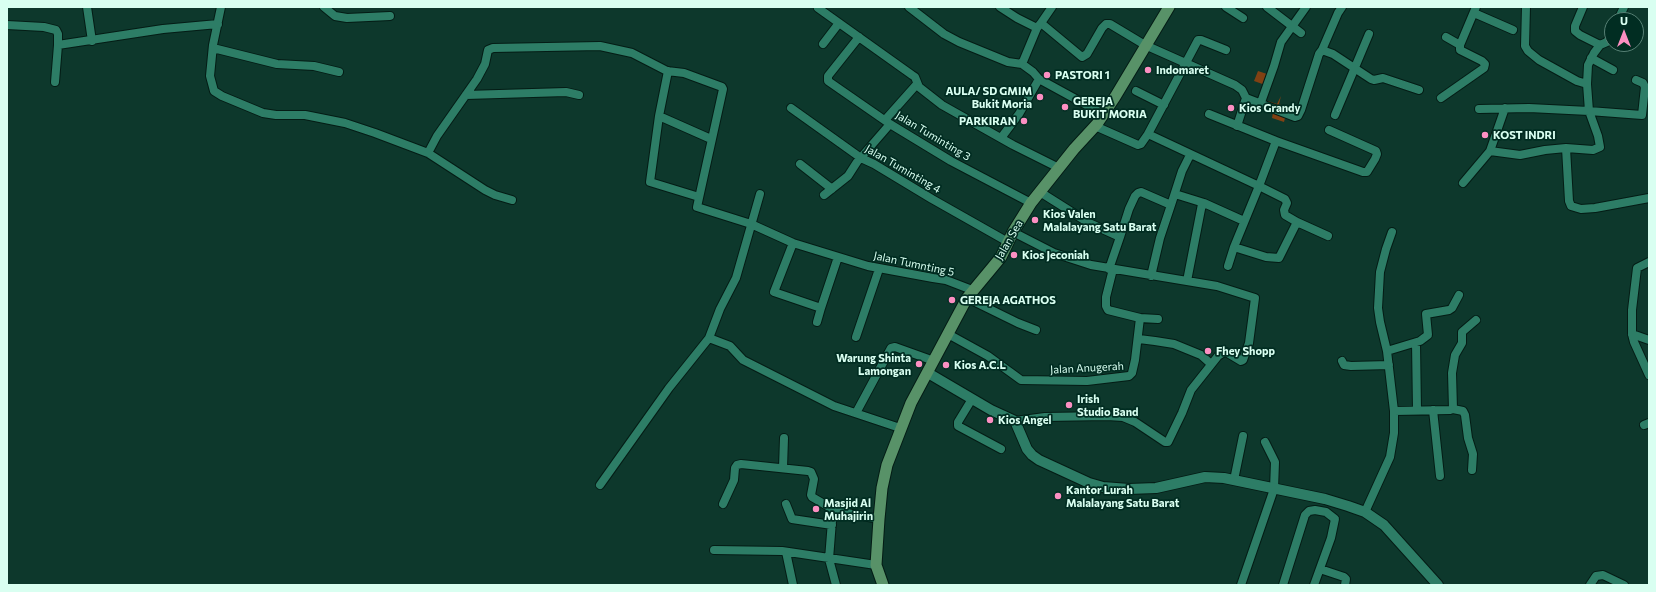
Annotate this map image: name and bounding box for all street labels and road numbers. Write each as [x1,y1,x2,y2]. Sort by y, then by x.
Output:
street label: Jalan Tuminting 3 [893,108,973,164]
street label: Jalan Tuminting 4 [863,142,943,196]
street label: Jalan Sea [992,218,1026,262]
street label: Jalan Tumnting 5 [872,249,956,279]
street label: Jalan Anugerah [1050,359,1124,377]

